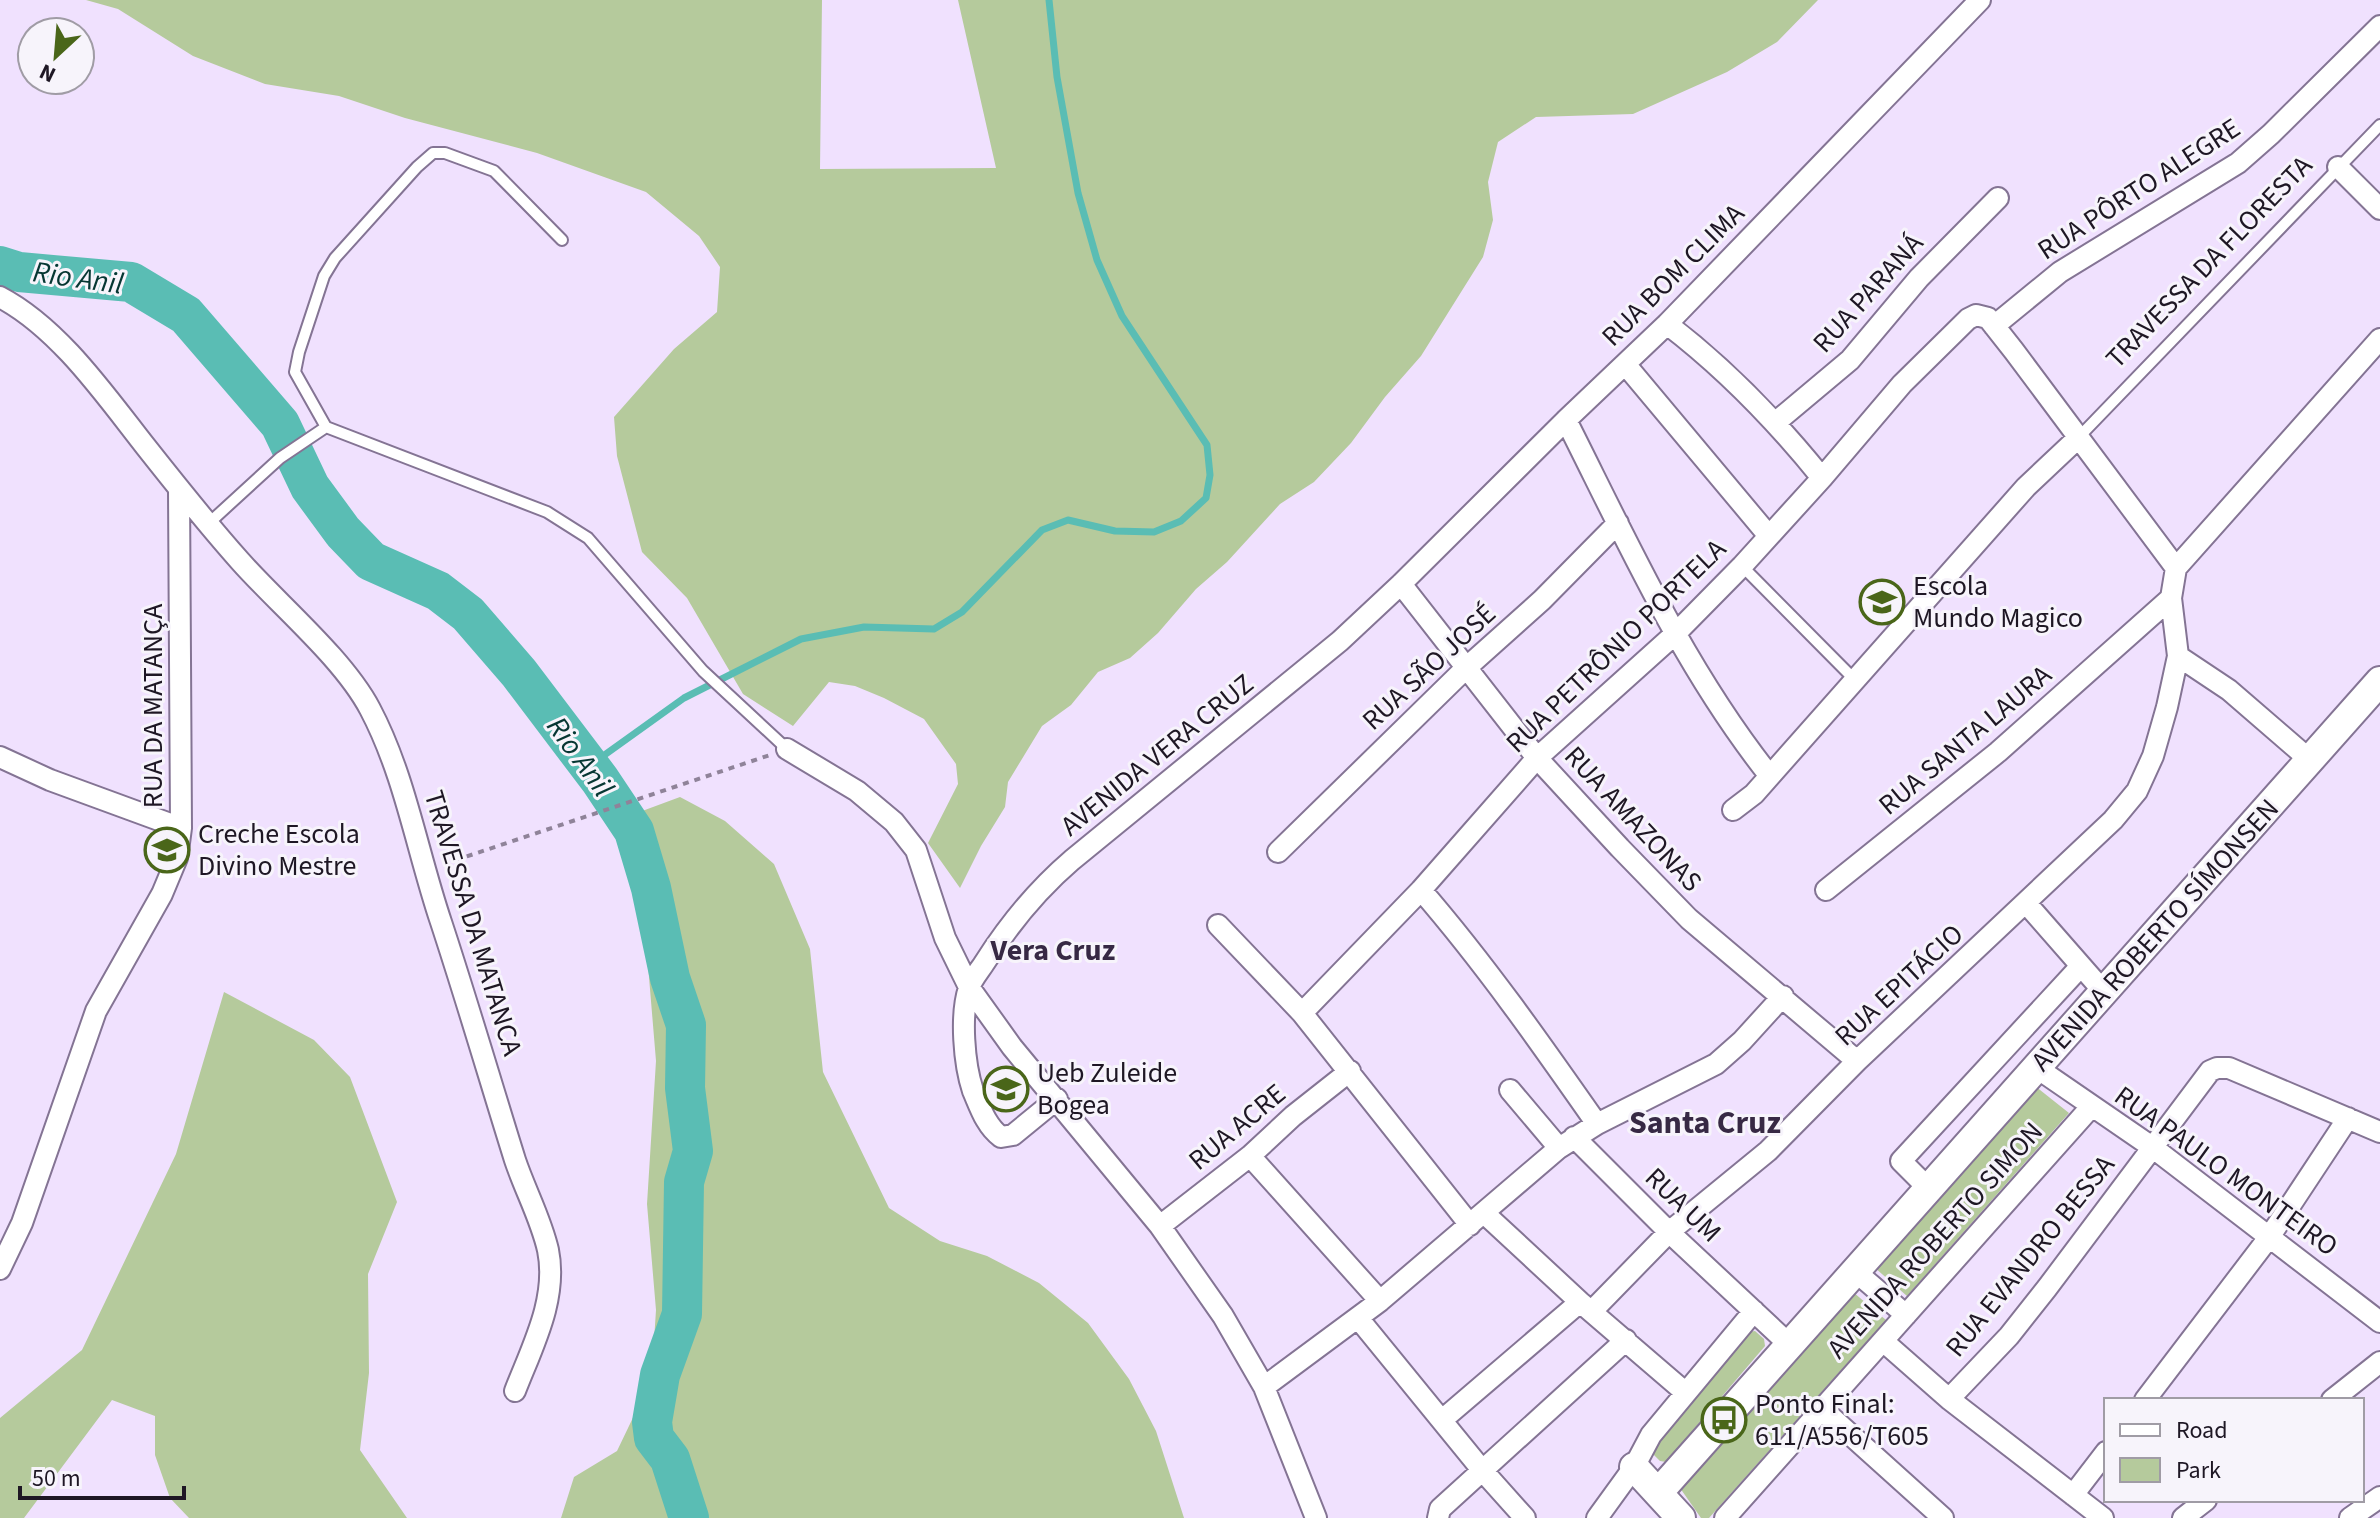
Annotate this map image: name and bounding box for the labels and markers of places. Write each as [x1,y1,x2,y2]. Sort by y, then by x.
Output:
place label: Escola Mundo Magico [1913,566,2083,638]
school or university icon: Escola Mundo Magico [1858,578,1906,626]
place label: Creche Escola Divino Mestre [198,814,360,886]
school or university icon: Creche Escola Divino Mestre [143,826,191,874]
place label: Ueb Zuleide Bogea [1037,1053,1177,1125]
school or university icon: Ueb Zuleide Bogea [982,1065,1030,1113]
place label: Ponto Final: 611/A556/T605 [1755,1384,1929,1456]
bus stop icon: Ponto Final: 611/A556/T605 [1700,1396,1748,1444]

